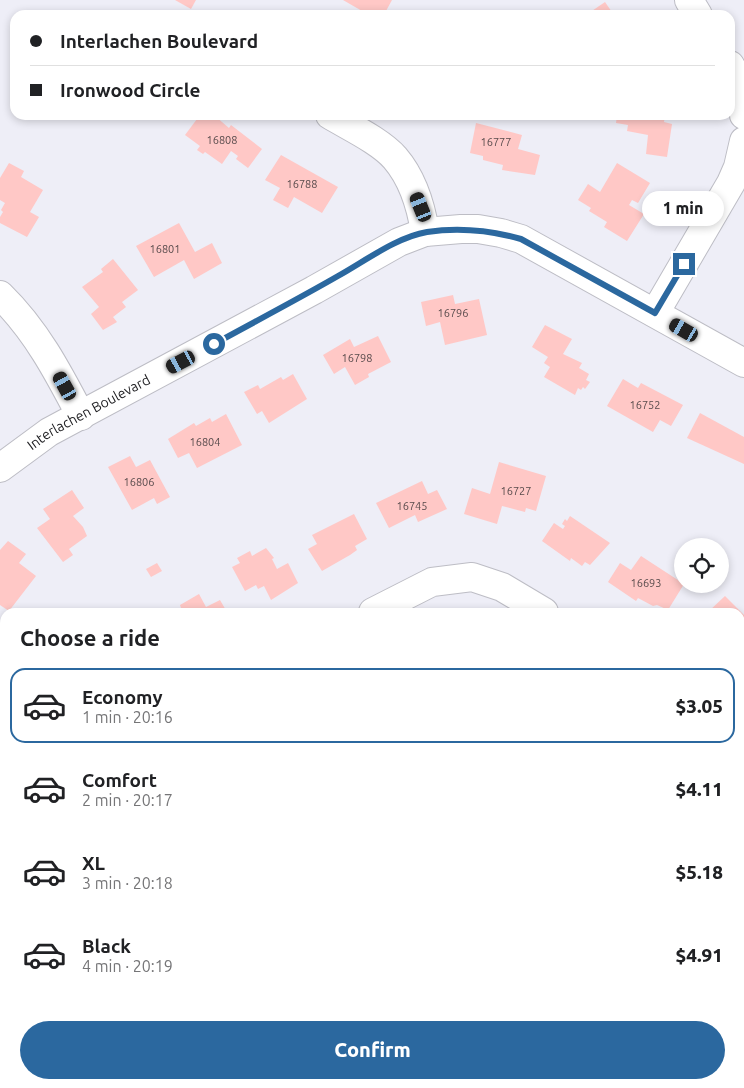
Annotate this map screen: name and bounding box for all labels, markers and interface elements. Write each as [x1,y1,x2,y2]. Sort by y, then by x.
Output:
text: Interlachen Boulevard [60,30,258,52]
text: Ironwood Circle [60,79,200,101]
house number: 16808 [206,134,238,146]
house number: 16777 [480,136,512,148]
house number: 16788 [286,178,318,190]
car [408,190,433,224]
callout: 1 min [643,192,725,226]
text: 1 min [663,199,703,217]
house number: 16801 [149,243,181,255]
route end [673,253,695,275]
house number: 16796 [437,307,469,319]
car [667,316,700,344]
route start [203,333,225,355]
car [164,348,197,376]
house number: 16798 [341,352,373,364]
car [51,369,78,403]
street label: Interlachen Boulevard [24,371,153,453]
house number: 16752 [629,399,661,411]
house number: 16804 [189,436,221,448]
house number: 16806 [123,476,155,488]
house number: 16727 [500,485,532,497]
house number: 16745 [396,500,428,512]
map controls [674,538,729,593]
button: locate [674,538,729,593]
house number: 16693 [630,577,662,589]
text: Choose a ride [20,625,160,650]
icon: car [22,683,67,728]
text: Economy [82,686,163,708]
text: $3.05 [675,695,723,717]
text: 1 min · 20:16 [82,708,173,726]
icon: car [22,766,67,811]
text: Comfort [82,769,157,791]
text: $4.11 [675,778,723,800]
text: 2 min · 20:17 [82,791,173,809]
icon: car [22,849,67,894]
text: XL [82,852,105,874]
text: $5.18 [675,861,723,883]
text: 3 min · 20:18 [82,874,173,892]
icon: car [22,932,67,977]
text: Black [82,935,131,957]
text: $4.91 [675,944,723,966]
text: 4 min · 20:19 [82,957,173,975]
button: Confirm [20,1021,725,1079]

